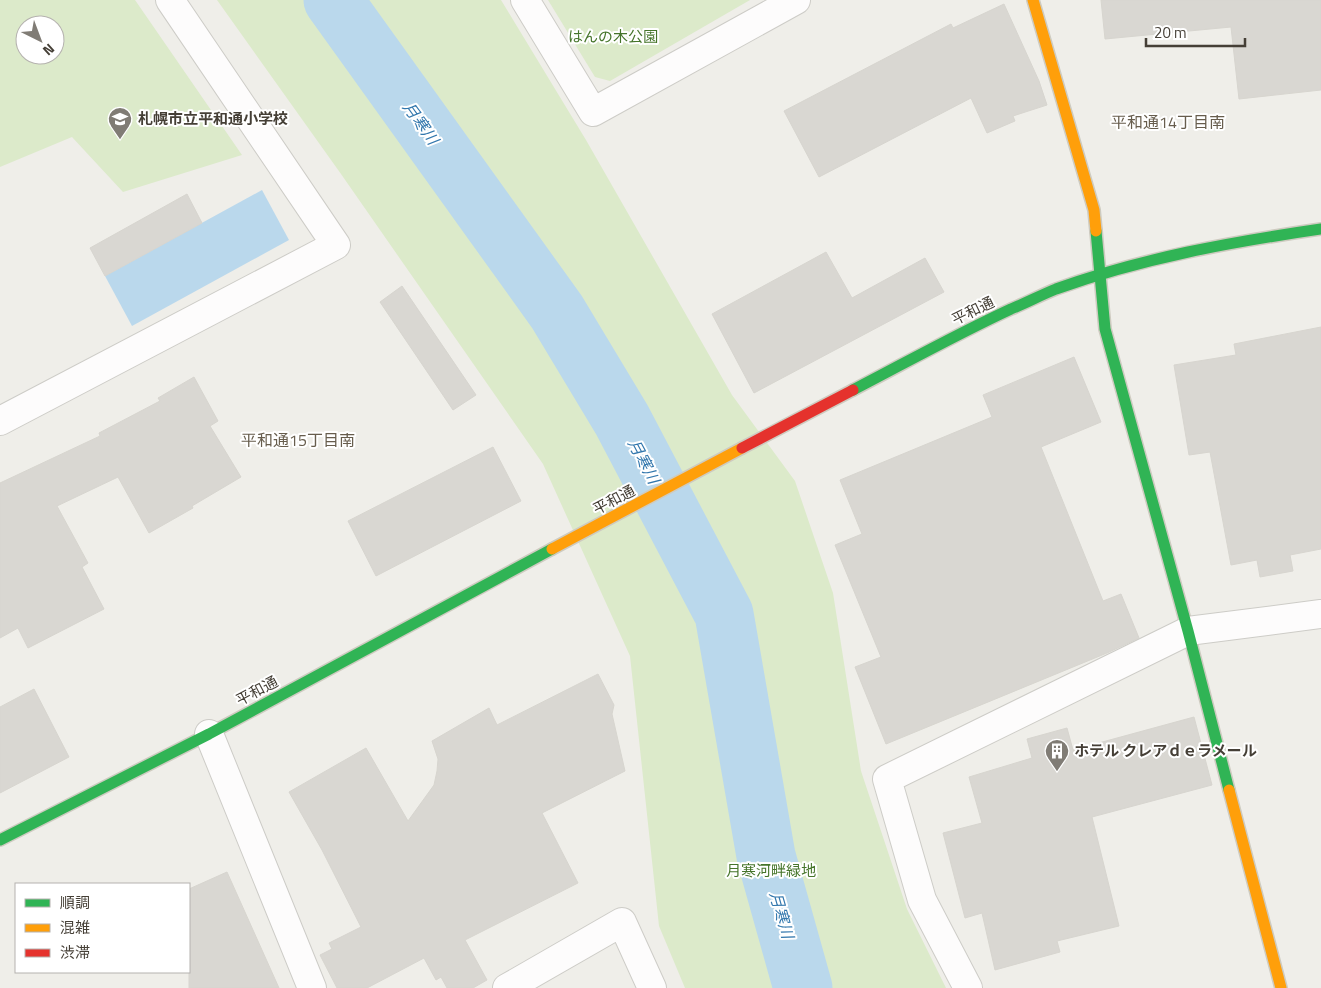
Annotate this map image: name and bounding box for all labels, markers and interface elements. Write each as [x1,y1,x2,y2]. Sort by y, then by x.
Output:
north arrow [15,15,65,65]
scale bar [1146,15,1245,47]
text: 20 m [1154,21,1187,44]
park label: はんの木公園 [568,25,658,48]
text: N [38,39,60,61]
water label: 月寒川 [397,97,446,151]
school or university icon: 札幌市立平和通小学校 [107,106,133,140]
place label: 札幌市立平和通小学校 [138,107,288,130]
district label: 平和通14丁目南 [1111,110,1225,134]
street label: 平和通 [948,290,998,331]
district label: 平和通15丁目南 [241,428,355,452]
water label: 月寒川 [622,434,667,490]
street label: 平和通 [588,479,639,520]
street label: 平和通 [231,670,282,711]
building icon: ホテル クレアｄｅラメール [1044,738,1070,772]
place label: ホテル クレアｄｅラメール [1074,739,1257,762]
park label: 月寒河畔緑地 [726,859,816,882]
legend [15,883,190,973]
water label: 月寒川 [764,889,801,943]
text: 順調 [60,891,90,914]
text: 混雑 [60,916,90,939]
text: 渋滞 [60,941,90,964]

